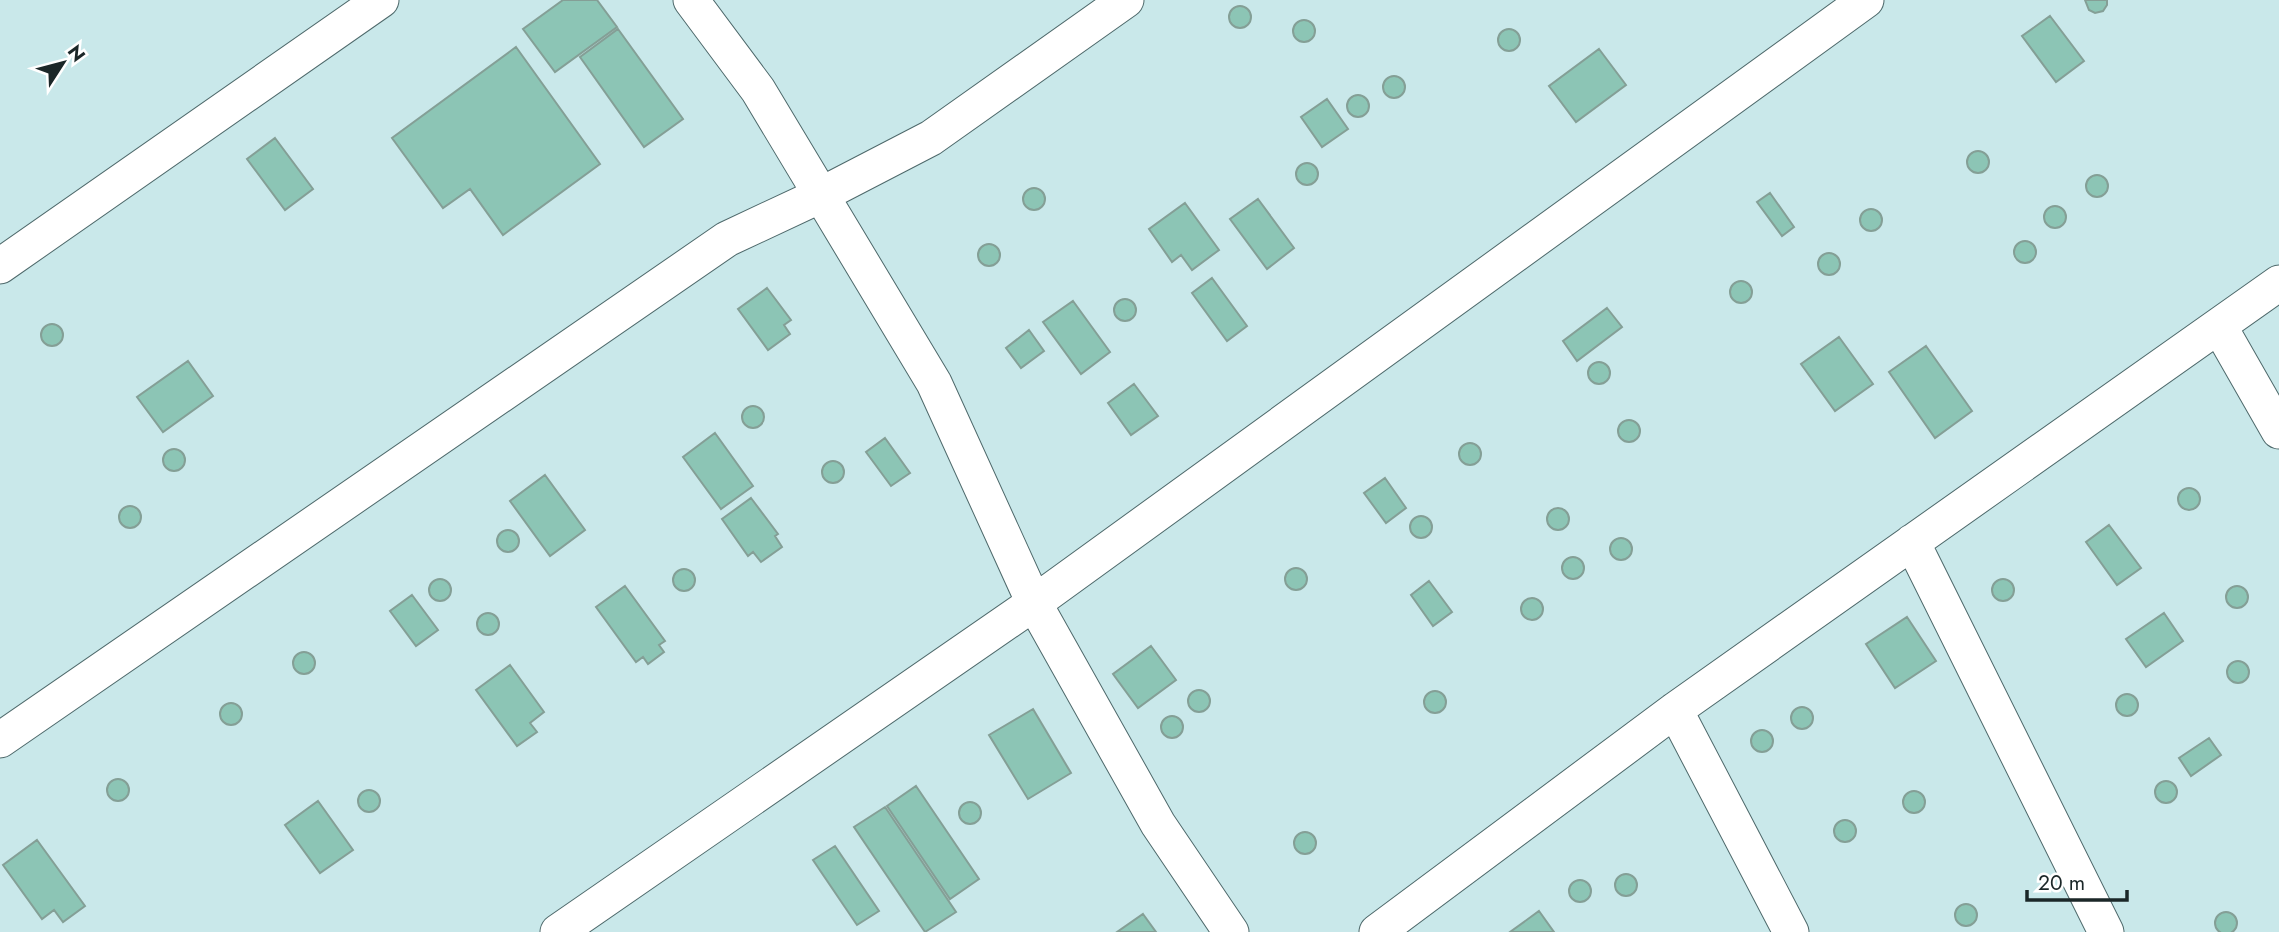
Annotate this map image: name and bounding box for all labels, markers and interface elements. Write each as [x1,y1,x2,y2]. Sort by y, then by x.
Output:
north arrow [28,28,98,98]
text: N [61,39,92,67]
scale bar [2027,858,2127,902]
text: 20 m [2038,868,2085,898]

